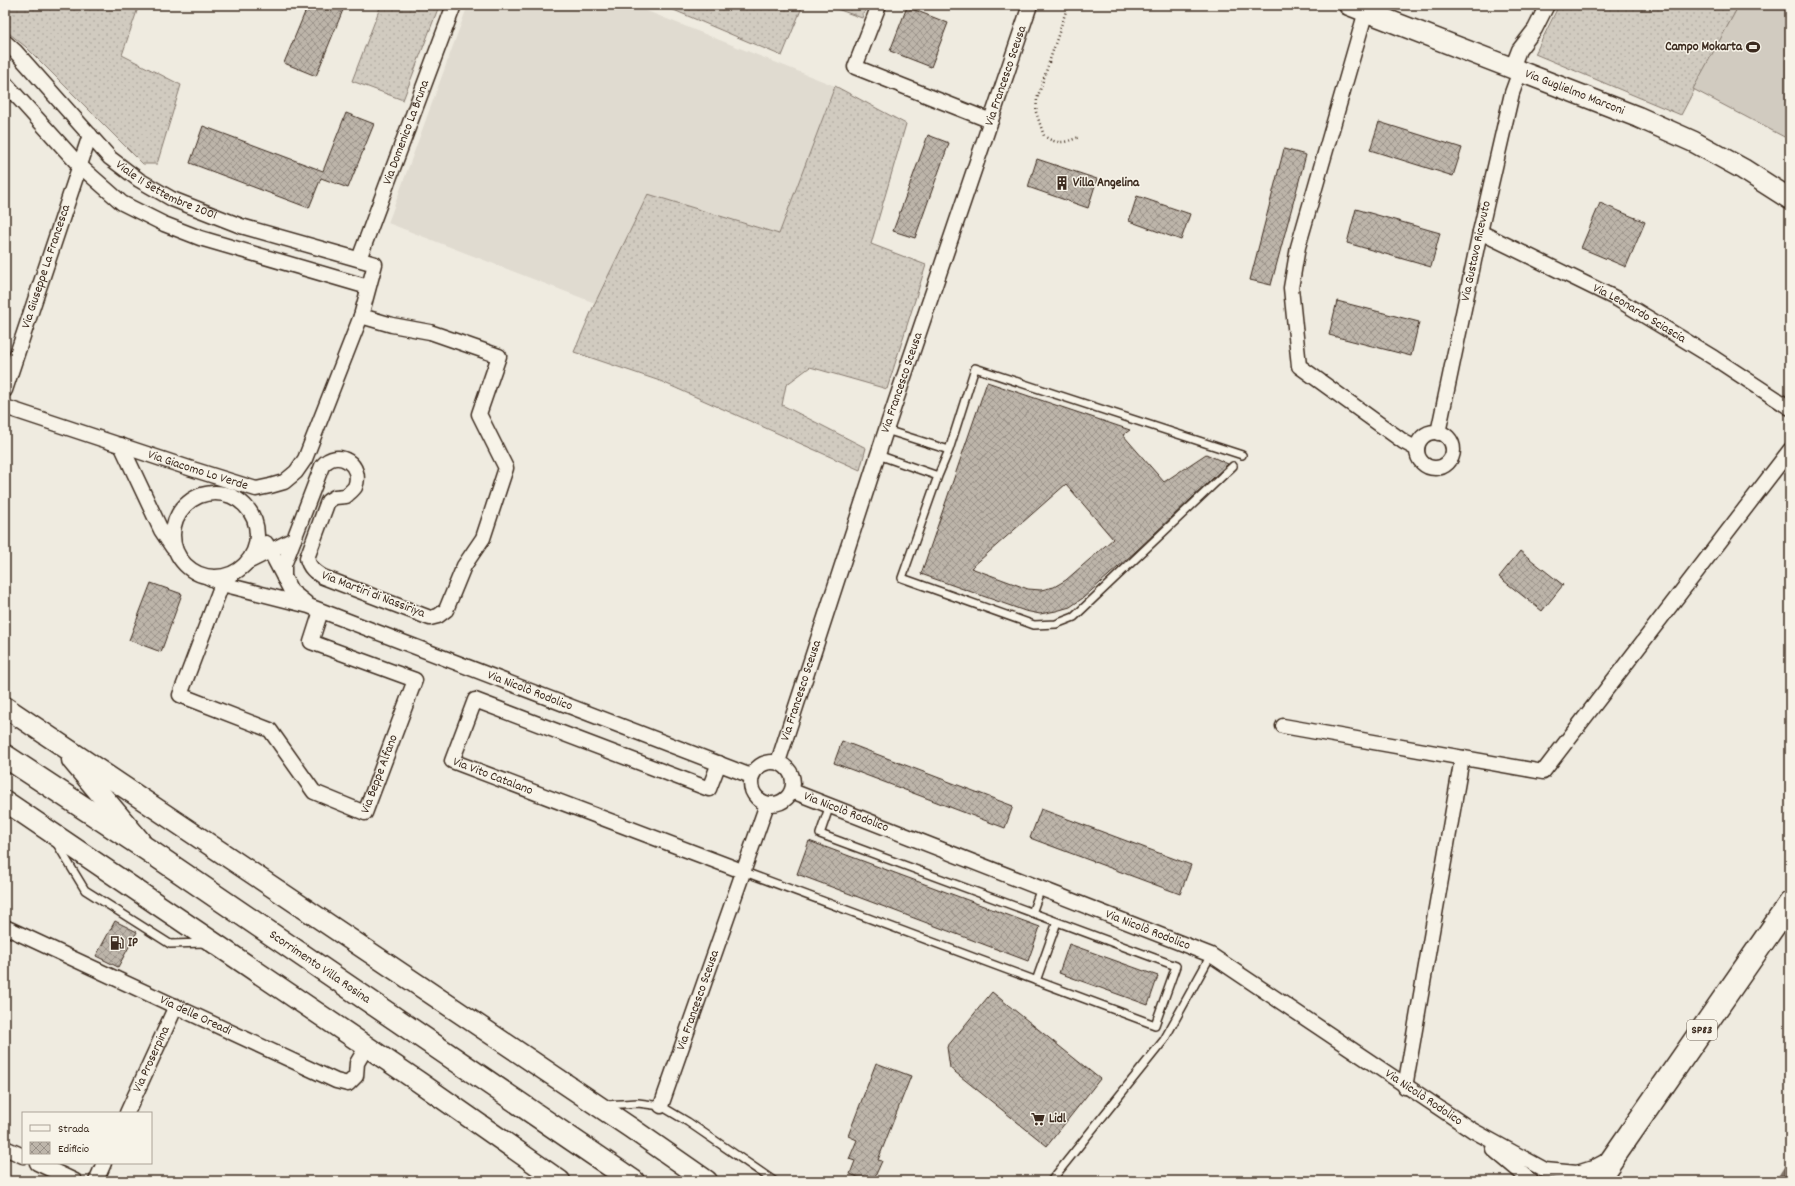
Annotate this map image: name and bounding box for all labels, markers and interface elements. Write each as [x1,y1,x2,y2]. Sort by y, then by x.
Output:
street label: Via Francesco Sceusa [980,22,1032,129]
place label: Campo Mokarta [1665,38,1743,57]
sports icon: Campo Mokarta [1745,39,1761,55]
street label: Via Guglielmo Marconi [1522,64,1628,121]
street label: Via Domenico La Bruna [378,77,435,188]
street label: Viale 11 Settembre 2001 [111,156,220,225]
place label: Villa Angelina [1073,174,1140,193]
building icon: Villa Angelina [1054,175,1070,191]
street label: Via Gustavo Ricevuto [1456,199,1496,303]
street label: Via Giuseppe La Francesca [17,202,76,331]
street label: Via Leonardo Sciascia [1589,279,1690,349]
street label: Via Francesco Sceusa [876,329,928,435]
street label: Via Giacomo Lo Verde [145,445,251,495]
street label: Via Martiri di Nassiriya [318,567,428,624]
street label: Via Francesco Sceusa [776,637,827,743]
street label: Via Nicolò Rodolico [484,666,575,716]
street label: Via Beppe Alfano [356,732,403,816]
street label: Via Vito Catalano [450,753,536,800]
street label: Via Nicolò Rodolico [801,787,892,837]
street label: Via Nicolò Rodolico [1102,905,1193,956]
street label: Scorrimento Villa Rosina [265,926,375,1009]
place label: IP [128,934,138,953]
fuel station icon: IP [109,935,125,951]
street label: Via Francesco Sceusa [672,947,725,1053]
street label: Via delle Oreadi [156,991,235,1041]
road number: SP83 [1687,1020,1717,1040]
street label: Via Proserpina [128,1022,175,1096]
street label: Via Nicolò Rodolico [1381,1065,1467,1131]
place label: Lidl [1049,1110,1067,1129]
supermarket icon: Lidl [1030,1111,1046,1127]
legend [22,1112,152,1164]
text: Strada [58,1121,89,1138]
text: Edificio [58,1141,89,1158]

